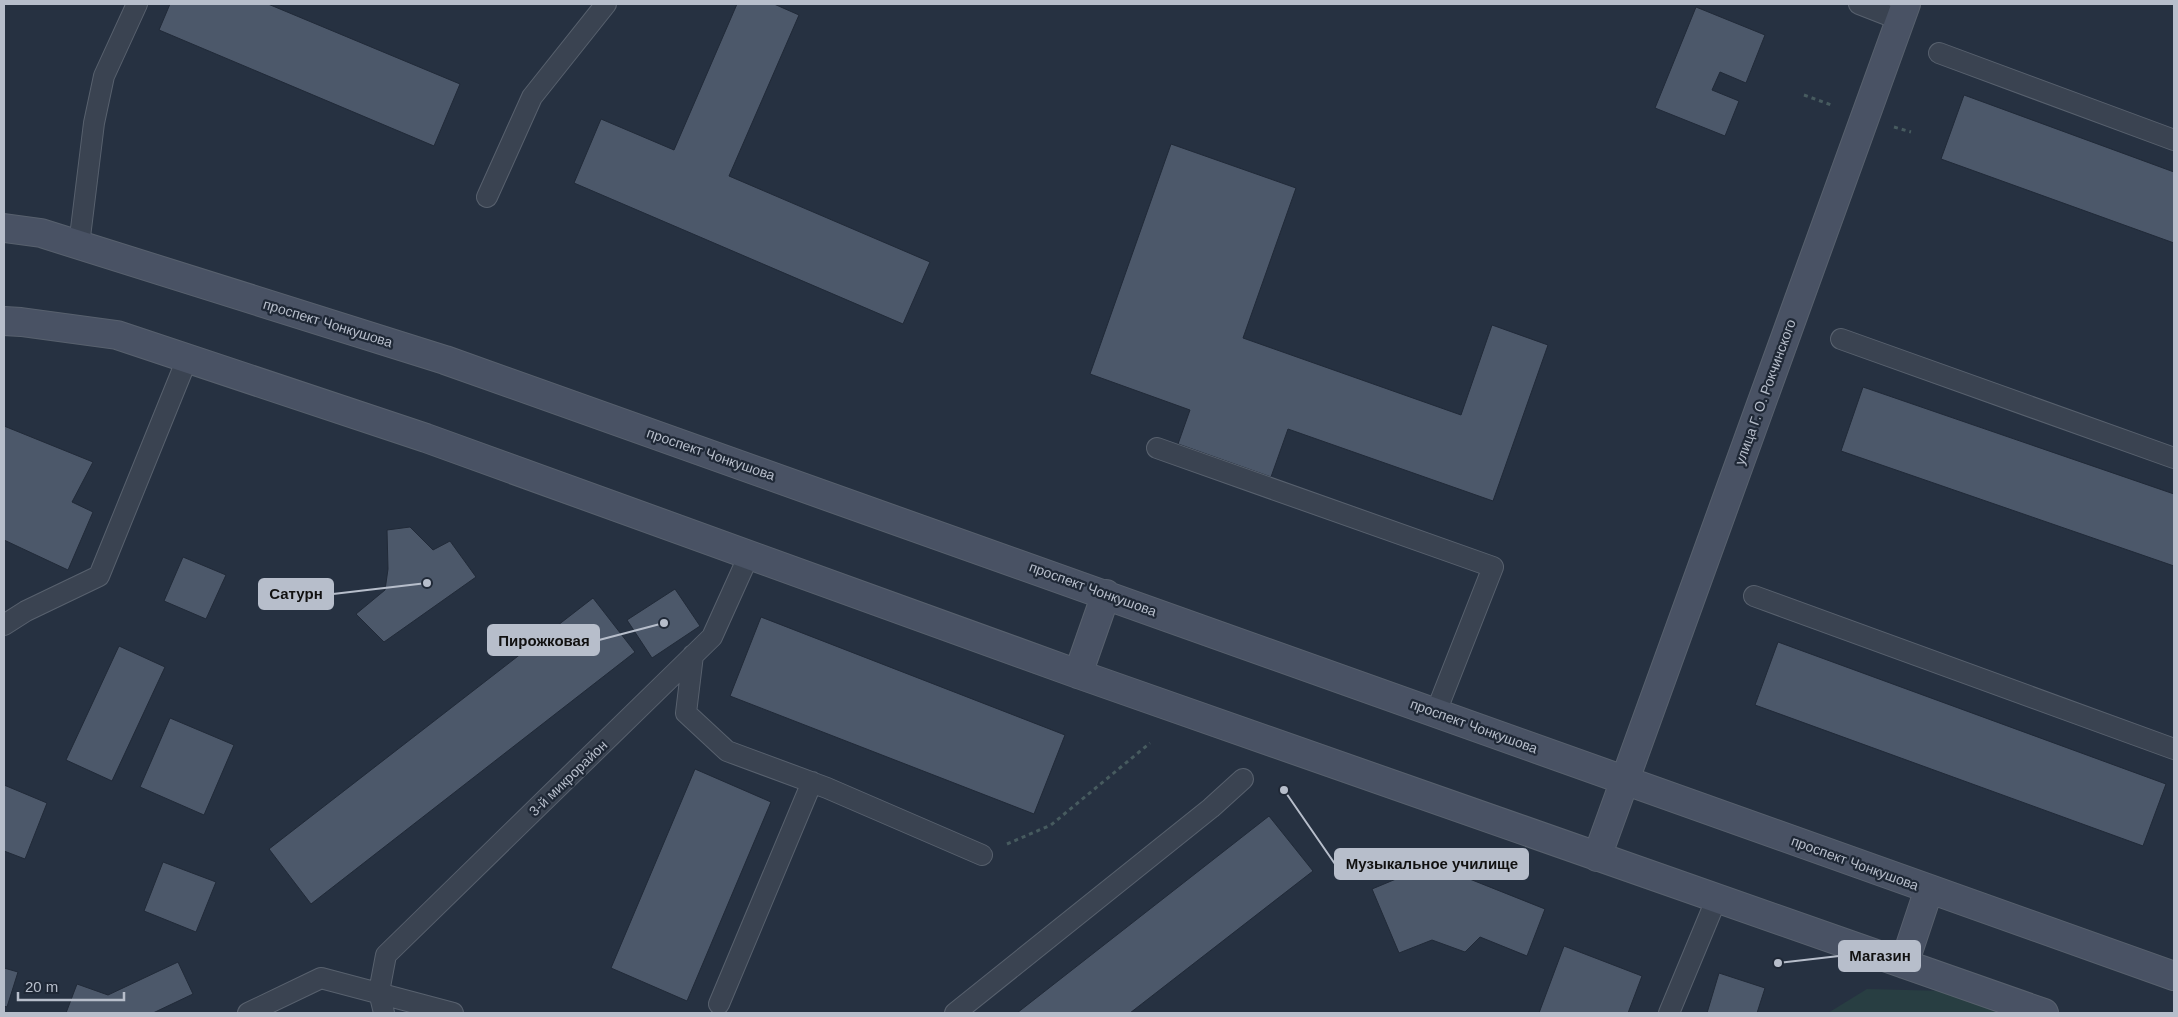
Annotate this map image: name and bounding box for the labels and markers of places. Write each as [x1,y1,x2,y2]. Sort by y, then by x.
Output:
callout: Сатурн [259,579,333,609]
callout: Пирожковая [488,625,599,655]
callout: Музыкальное училище [1335,849,1528,879]
callout: Магазин [1839,941,1920,971]

